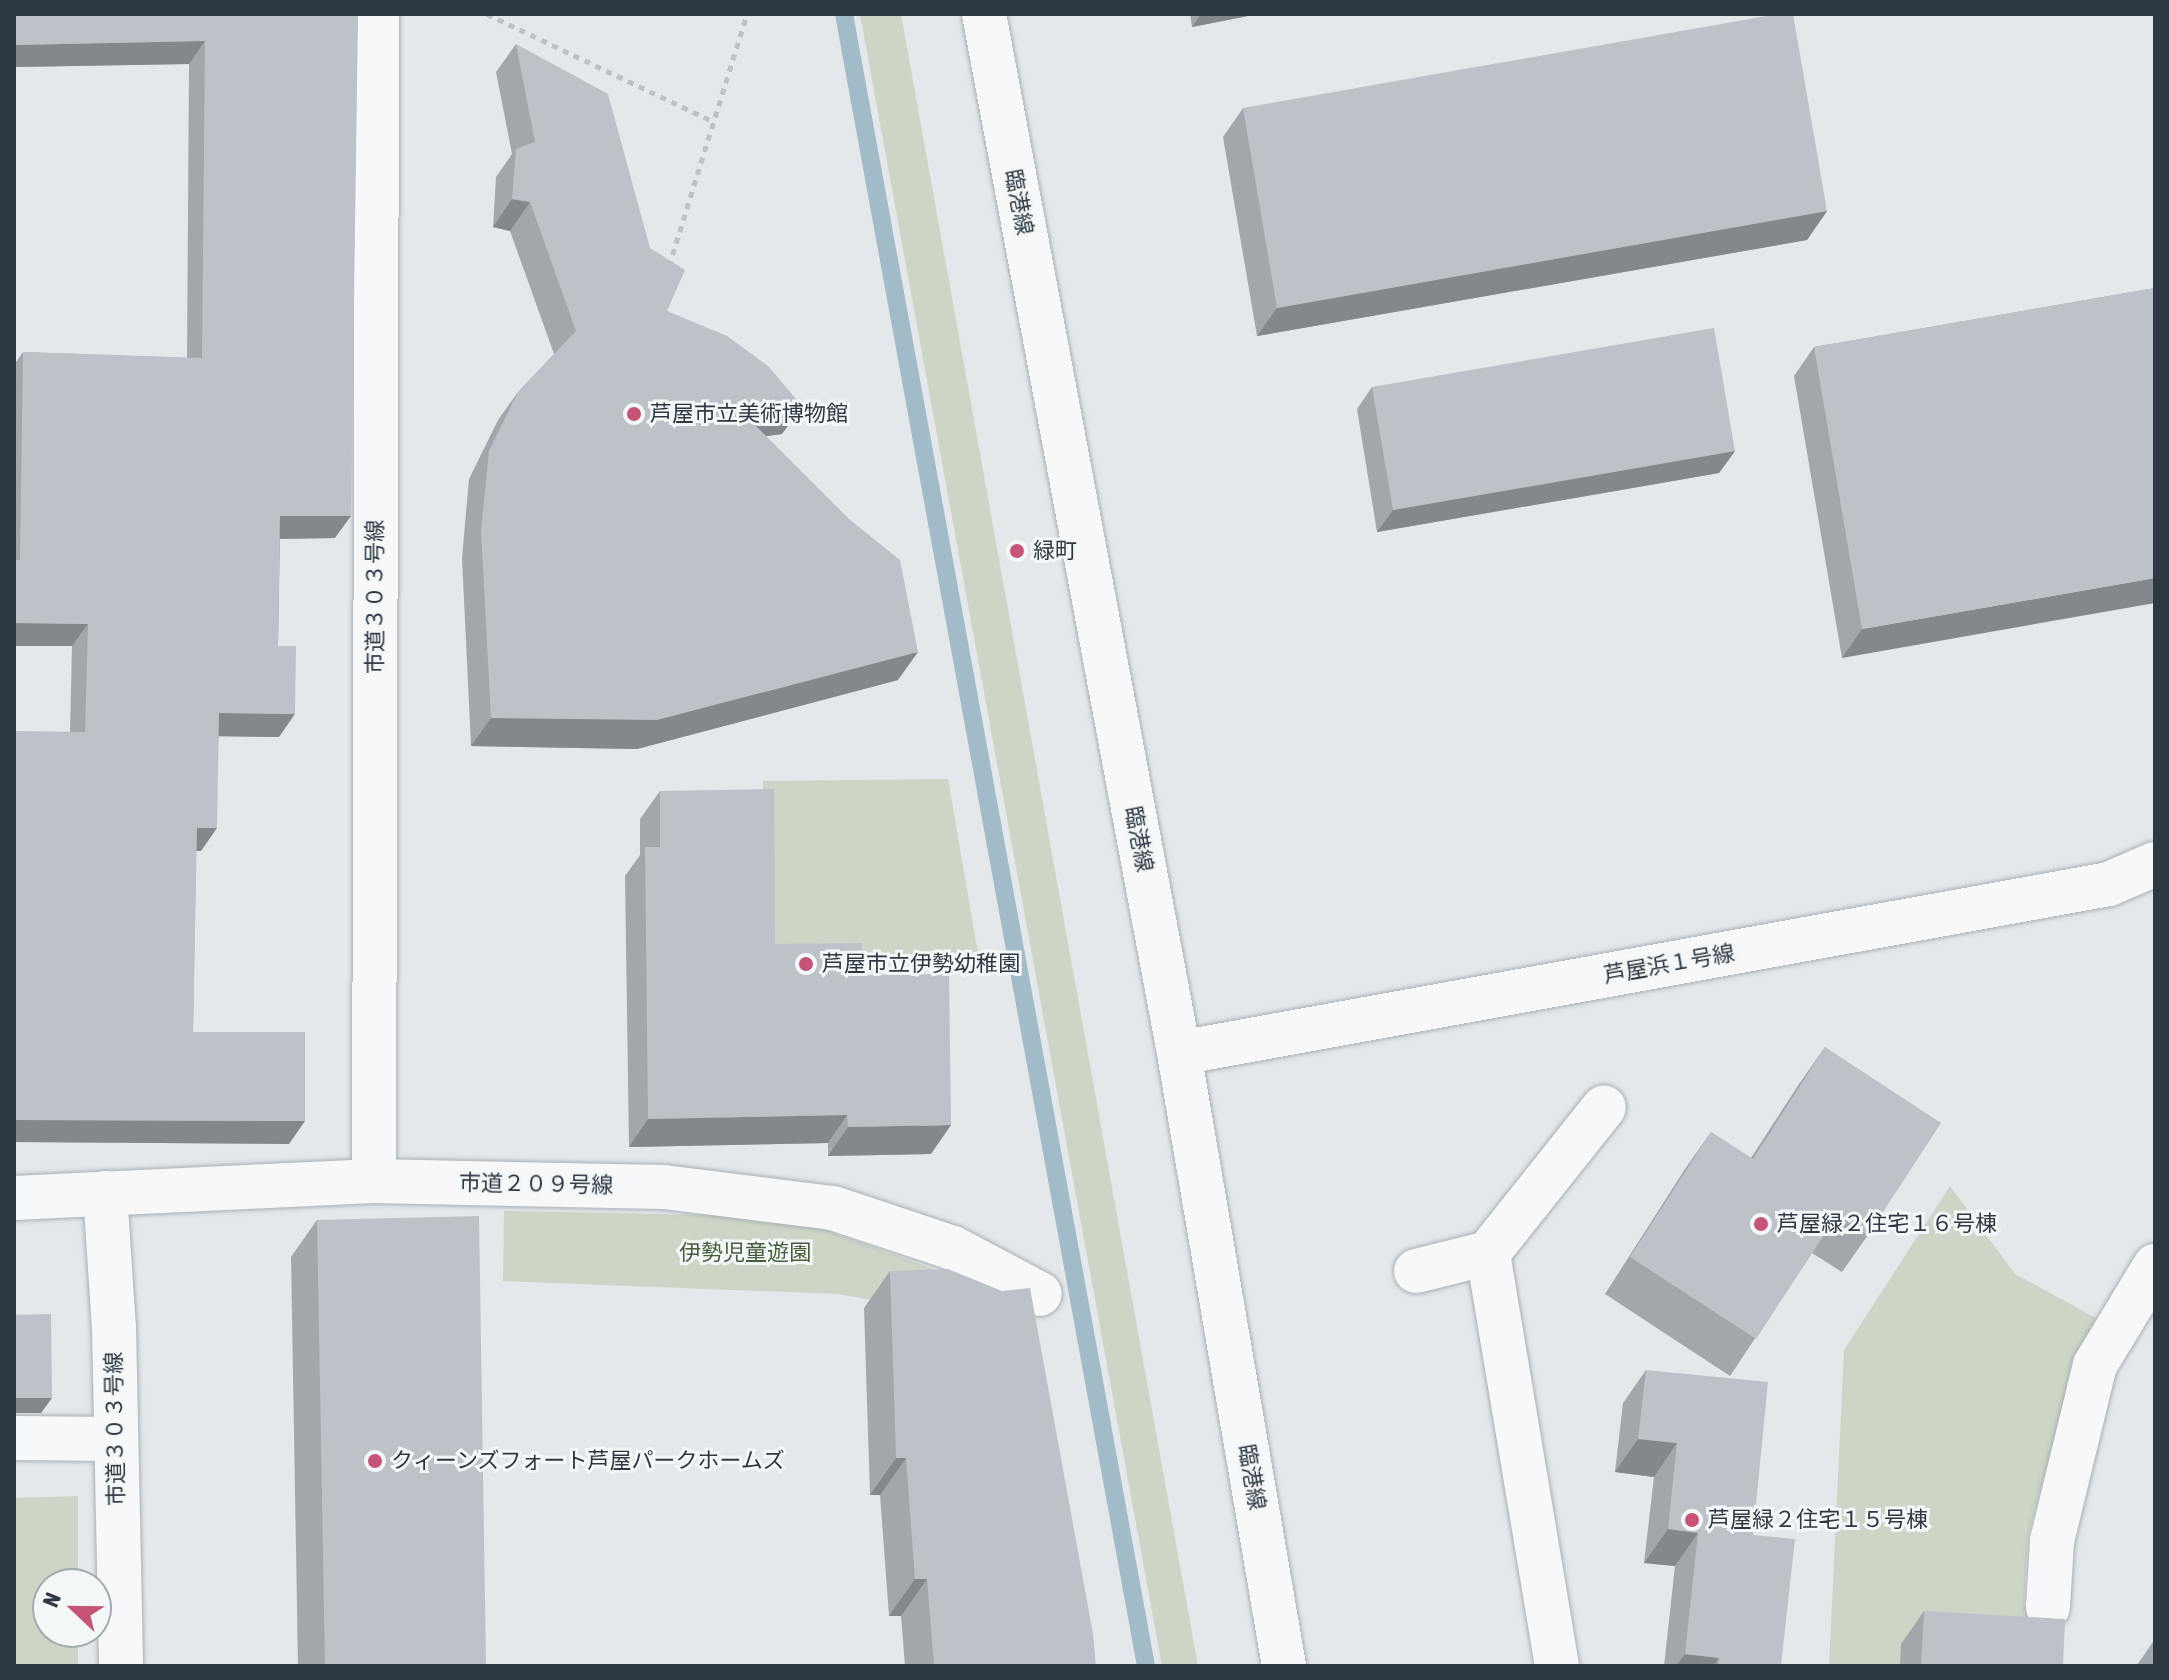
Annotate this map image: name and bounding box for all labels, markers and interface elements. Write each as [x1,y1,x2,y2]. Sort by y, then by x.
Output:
street label: 臨港線 [1000,167,1038,237]
place label: 芦屋市立美術博物館 [650,401,848,427]
marker: 芦屋市立美術博物館 [625,405,643,423]
street label: 市道３０３号線 [362,520,388,674]
place label: 緑町 [1033,538,1077,564]
marker: 緑町 [1008,542,1026,560]
street label: 臨港線 [1120,804,1158,874]
street label: 芦屋浜１号線 [1602,940,1736,988]
place label: 芦屋市立伊勢幼稚園 [822,951,1020,977]
marker: 芦屋市立伊勢幼稚園 [797,955,815,973]
street label: 市道２０９号線 [459,1169,613,1199]
place label: 芦屋緑２住宅１６号棟 [1777,1211,1997,1237]
marker: 芦屋緑２住宅１６号棟 [1752,1215,1770,1233]
park label: 伊勢児童遊園 [679,1240,811,1266]
street label: 市道３０３号線 [100,1352,130,1506]
street label: 臨港線 [1233,1442,1271,1512]
place label: クィーンズフォート芦屋パークホームズ [391,1448,787,1474]
marker: クィーンズフォート芦屋パークホームズ [366,1452,384,1470]
place label: 芦屋緑２住宅１５号棟 [1708,1507,1928,1533]
marker: 芦屋緑２住宅１５号棟 [1683,1511,1701,1529]
north arrow [32,1568,112,1648]
text: N [37,1589,66,1611]

